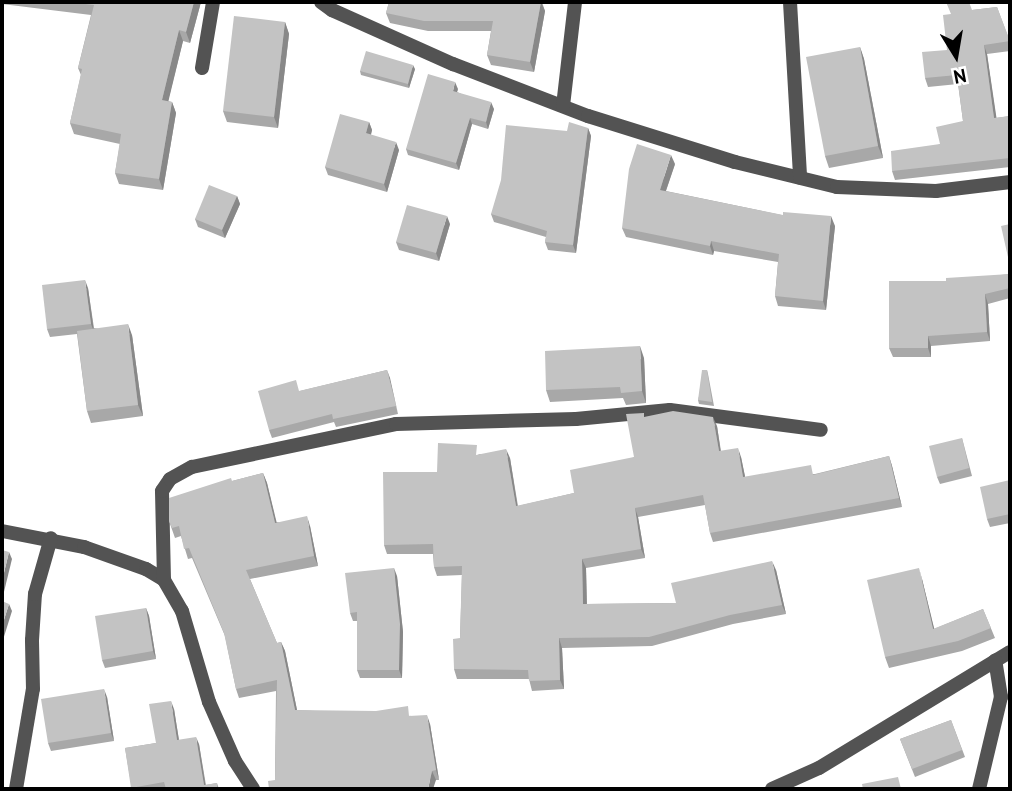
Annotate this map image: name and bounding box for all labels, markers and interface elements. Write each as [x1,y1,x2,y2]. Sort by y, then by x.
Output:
north arrow [921,21,991,91]
text: N [952,64,968,90]

